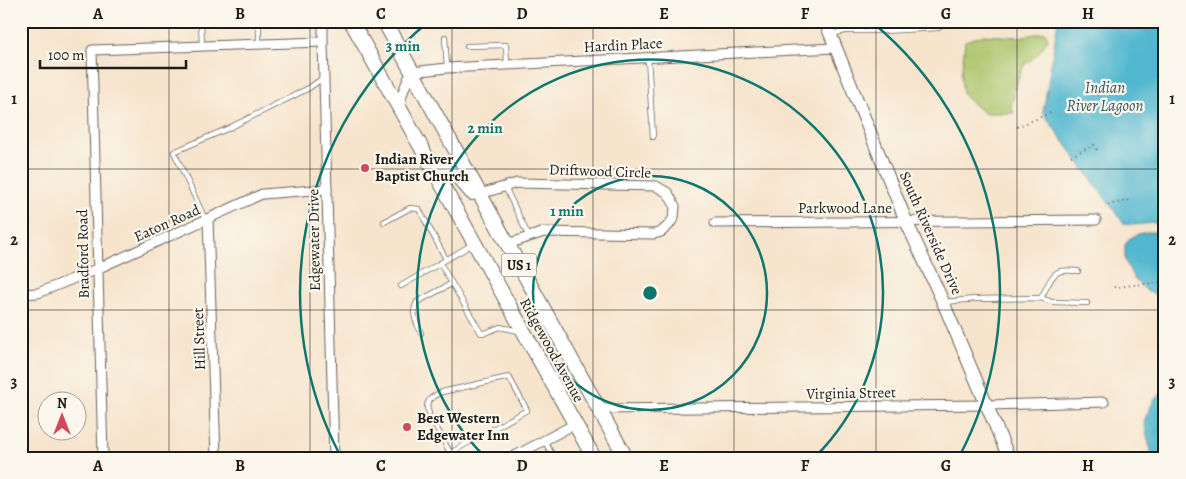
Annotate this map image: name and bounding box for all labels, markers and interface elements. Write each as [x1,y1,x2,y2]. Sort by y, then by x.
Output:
text: A [92,3,104,25]
text: B [235,3,245,25]
text: C [376,3,386,25]
text: D [516,3,528,25]
text: E [659,3,669,25]
text: F [801,3,810,25]
text: G [941,3,951,25]
text: H [1082,3,1094,25]
street label: Hardin Place [583,33,663,57]
text: 3 min [386,36,421,56]
scale bar [40,38,186,70]
text: 100 m [48,45,85,65]
water label: Indian River Lagoon [1066,77,1144,117]
text: 1 [11,88,17,110]
text: 1 [1169,88,1175,110]
text: 2 min [467,118,503,138]
place label: Indian River Baptist Church [375,149,469,186]
street label: Driftwood Circle [549,159,652,183]
marker: Indian River Baptist Church [359,162,371,174]
street label: South Riverside Drive [895,168,967,298]
street label: Edgewater Drive [303,188,325,291]
street label: Parkwood Lane [798,198,892,218]
street label: Eaton Road [131,199,204,246]
text: 1 min [550,201,584,221]
street label: Bradford Road [72,208,94,299]
text: 2 [10,229,18,251]
text: 2 [1168,229,1176,251]
road number: US 1 [502,254,536,276]
centre of rings [641,284,659,302]
street label: Ridgewood Avenue [515,294,589,406]
street label: Hill Street [188,307,210,371]
text: 3 [11,371,18,393]
text: 3 [1169,371,1176,393]
street label: Virginia Street [805,382,896,404]
north arrow [38,392,88,442]
text: N [57,394,67,413]
place label: Best Western Edgewater Inn [417,408,510,445]
marker: Best Western Edgewater Inn [401,421,413,433]
text: A [92,455,104,477]
text: B [235,455,245,477]
text: C [376,455,386,477]
text: D [516,455,528,477]
text: E [659,455,669,477]
text: F [801,455,810,477]
text: G [941,455,951,477]
text: H [1082,455,1094,477]

